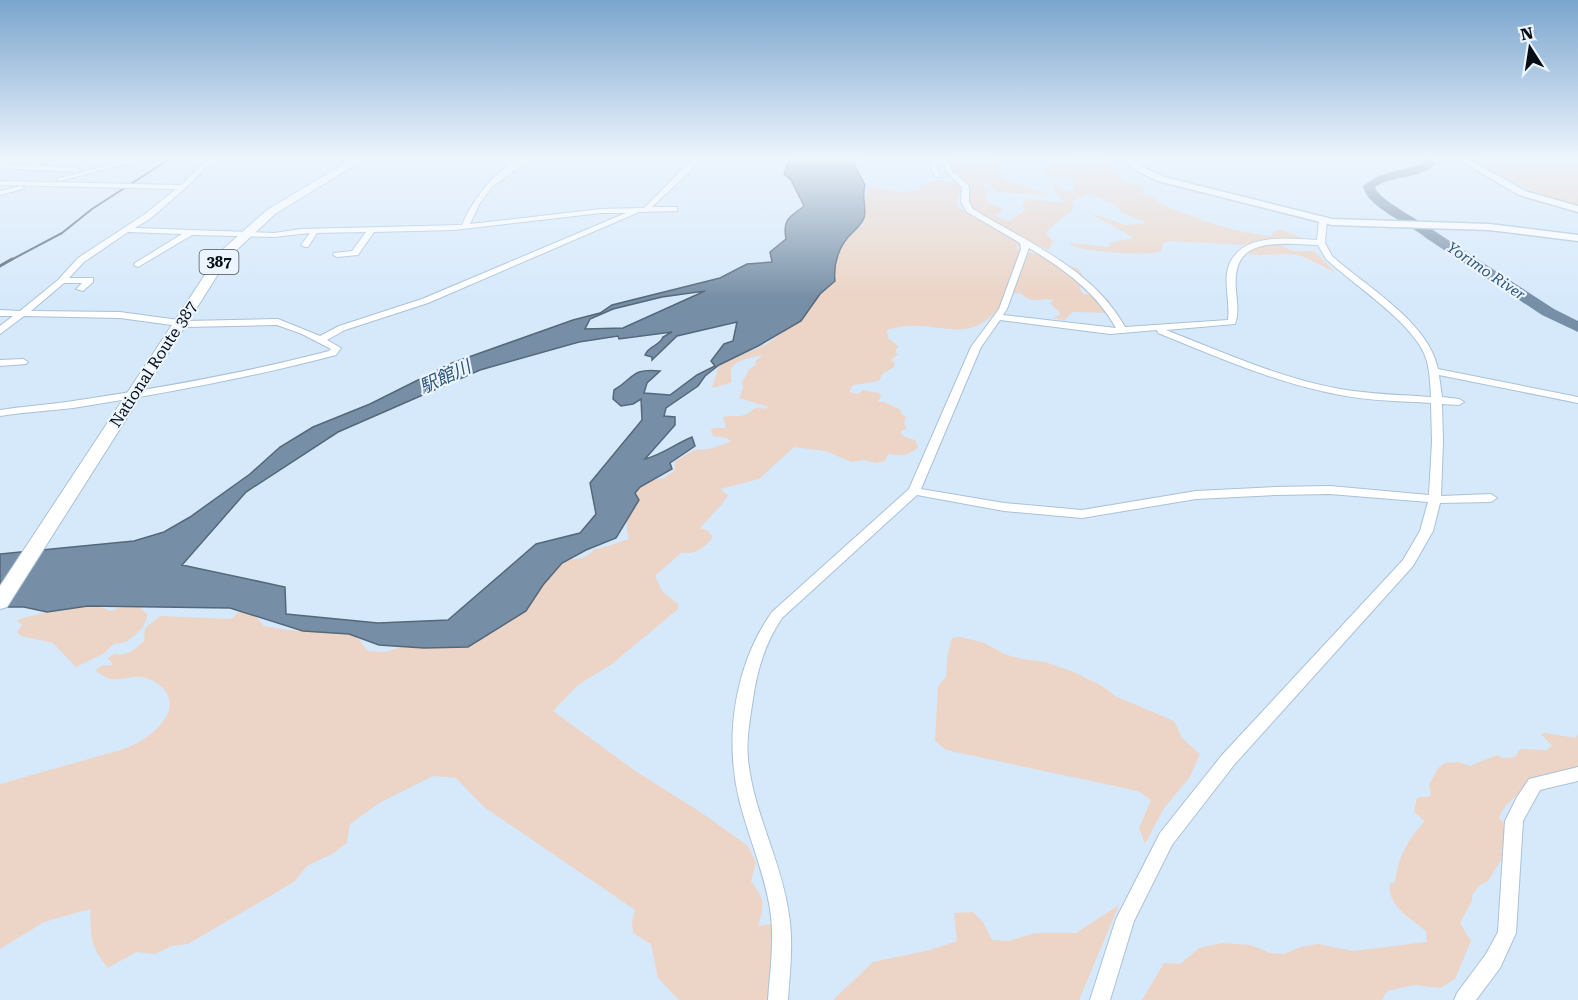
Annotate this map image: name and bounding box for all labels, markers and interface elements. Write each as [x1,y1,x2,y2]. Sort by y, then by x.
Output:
north arrow [1500,18,1560,78]
text: N [1519,23,1535,44]
water label: Yorimo River [1443,238,1529,304]
road number: 387 [200,250,238,274]
street label: National Route 387 [106,298,201,431]
water label: 駅館川 [416,355,476,397]

